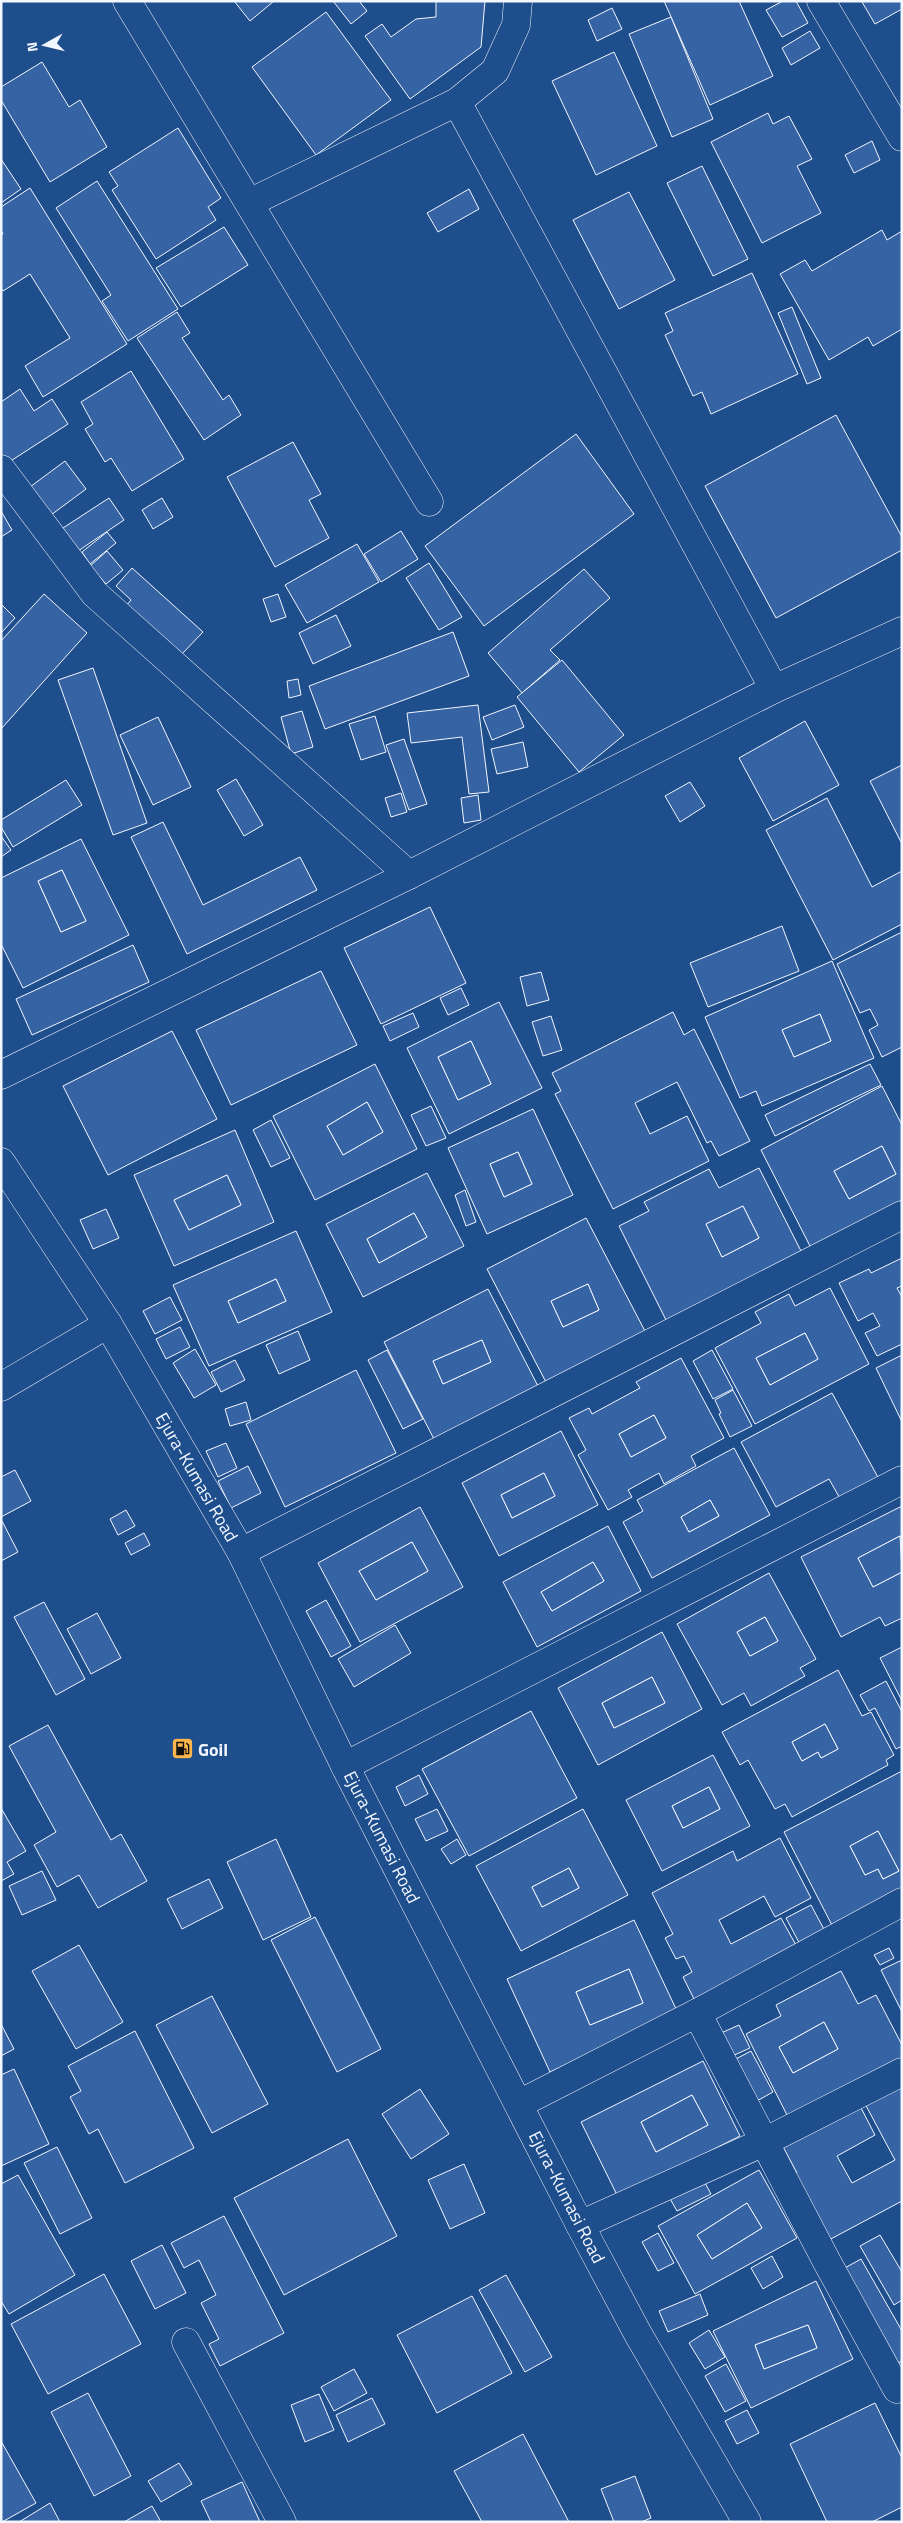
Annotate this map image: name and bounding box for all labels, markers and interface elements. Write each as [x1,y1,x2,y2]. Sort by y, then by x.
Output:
north arrow [20,20,70,70]
text: N [21,41,43,53]
street label: Ejura-Kumasi Road [149,1407,245,1547]
place label: Goil [198,1736,228,1763]
fuel station icon: Goil [170,1737,194,1761]
street label: Ejura-Kumasi Road [337,1766,427,1908]
street label: Ejura-Kumasi Road [522,2126,612,2268]

